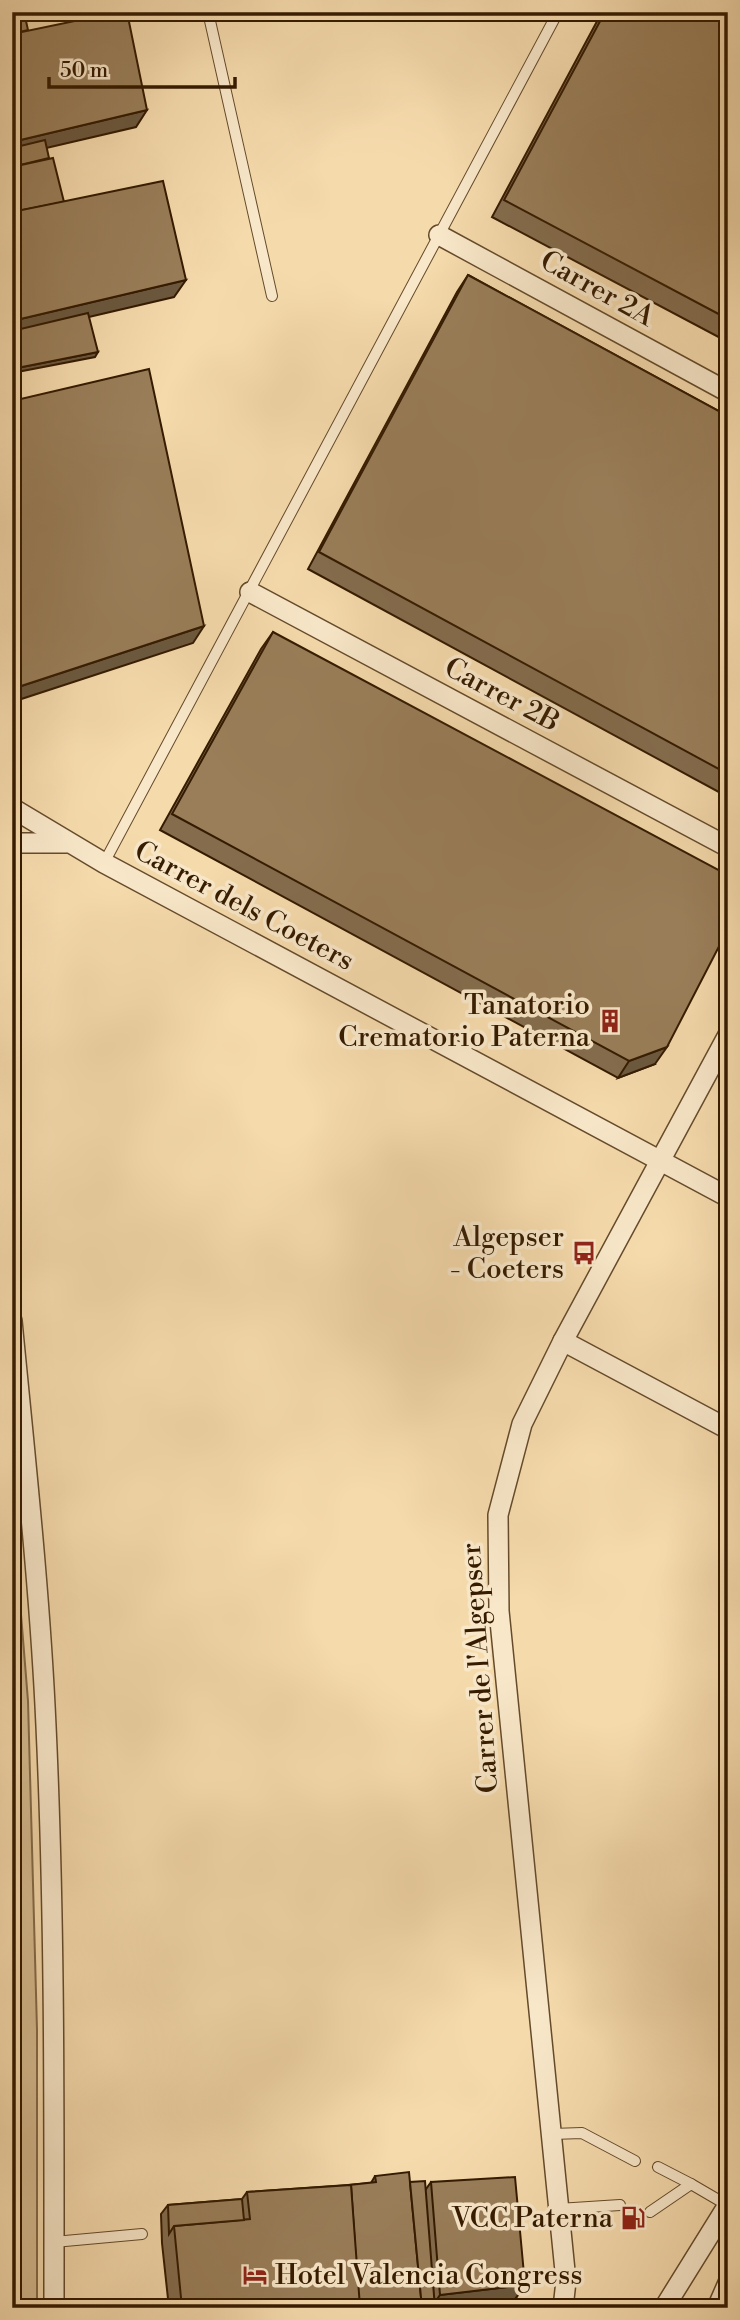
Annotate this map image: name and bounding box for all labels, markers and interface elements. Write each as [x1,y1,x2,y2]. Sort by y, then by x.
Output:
scale bar [49,46,234,90]
text: 50 m [60,58,108,84]
street label: Carrer 2A [534,243,661,335]
street label: Carrer 2B [438,650,566,740]
street label: Carrer dels Coeters [128,833,360,979]
place label: Tanatorio Crematorio Paterna [338,988,591,1055]
building icon: Tanatorio Crematorio Paterna [596,1007,624,1035]
place label: Algepser - Coeters [450,1220,564,1287]
bus stop icon: Algepser - Coeters [570,1239,598,1267]
street label: Carrer de l'Algepser [454,1542,506,1794]
place label: VCC Paterna [451,2201,614,2236]
fuel station icon: VCC Paterna [619,2204,647,2232]
place label: Hotel Valencia Congress [275,2258,582,2293]
hotel icon: Hotel Valencia Congress [241,2261,269,2289]

